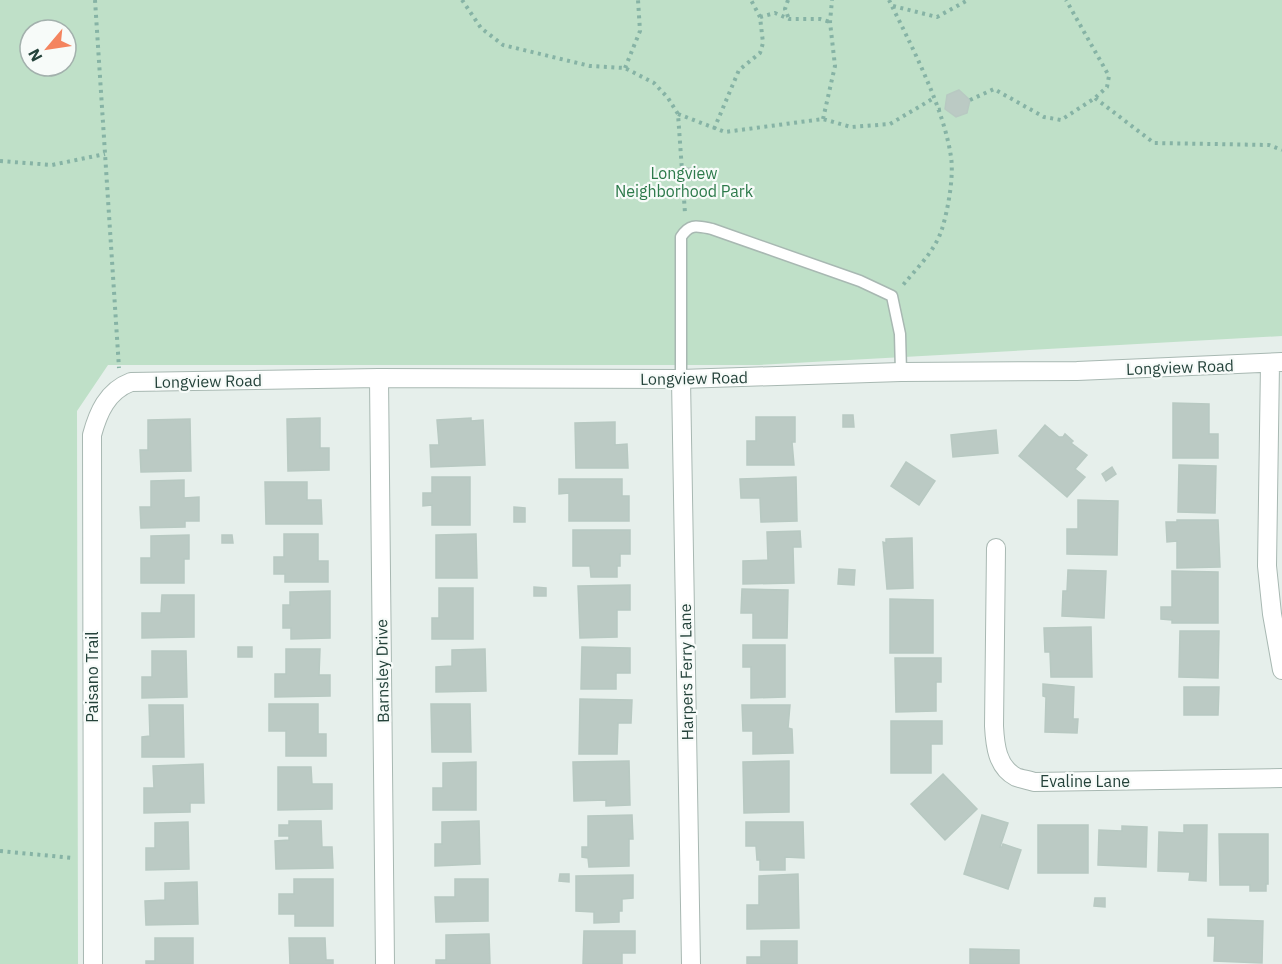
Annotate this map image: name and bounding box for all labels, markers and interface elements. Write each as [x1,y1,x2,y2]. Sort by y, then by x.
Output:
north arrow [18,18,78,78]
text: N [23,45,46,65]
park label: Longview Neighborhood Park [615,163,754,201]
street label: Longview Road [1126,355,1234,379]
street label: Longview Road [640,367,748,389]
street label: Longview Road [154,370,262,392]
street label: Harpers Ferry Lane [675,603,697,740]
street label: Barnsley Drive [371,619,393,723]
street label: Paisano Trail [82,631,102,723]
street label: Evaline Lane [1040,771,1130,791]

